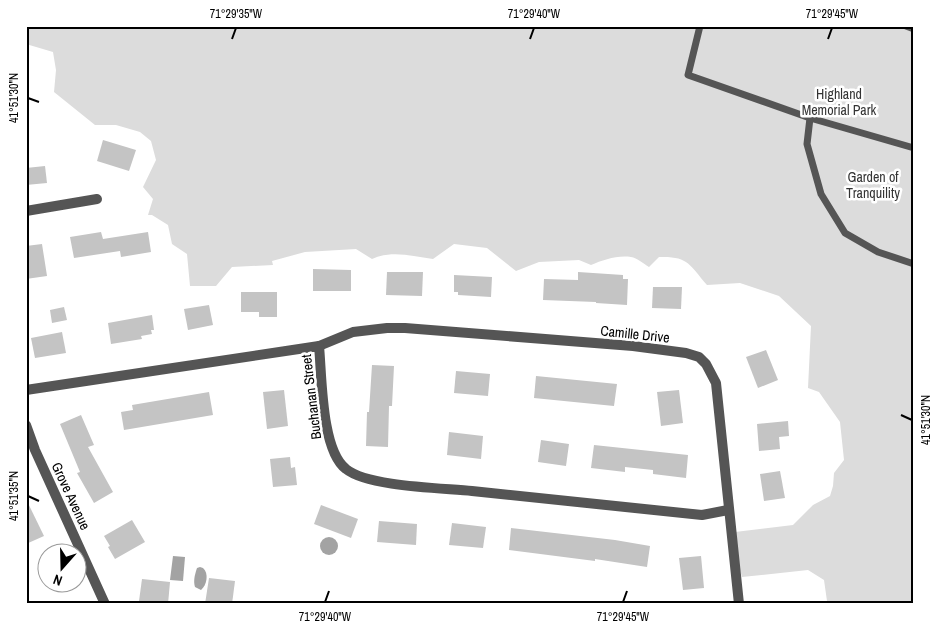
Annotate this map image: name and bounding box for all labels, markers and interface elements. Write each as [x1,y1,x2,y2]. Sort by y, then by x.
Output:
text: 71°29'35"W [210,6,263,22]
text: 71°29'40"W [508,6,561,22]
text: 71°29'45"W [806,6,859,22]
text: 41°51'30"N [6,73,22,123]
park label: Highland Memorial Park [802,85,877,119]
park label: Garden of Tranquility [846,168,900,202]
street label: Camille Drive [599,321,671,347]
street label: Buchanan Street [297,353,325,441]
text: 41°51'30"N [918,395,934,445]
street label: Grove Avenue [48,459,94,533]
text: 41°51'35"N [6,471,22,521]
north arrow [38,542,88,592]
text: N [51,570,65,590]
text: 71°29'40"W [299,609,352,625]
text: 71°29'45"W [597,609,650,625]

